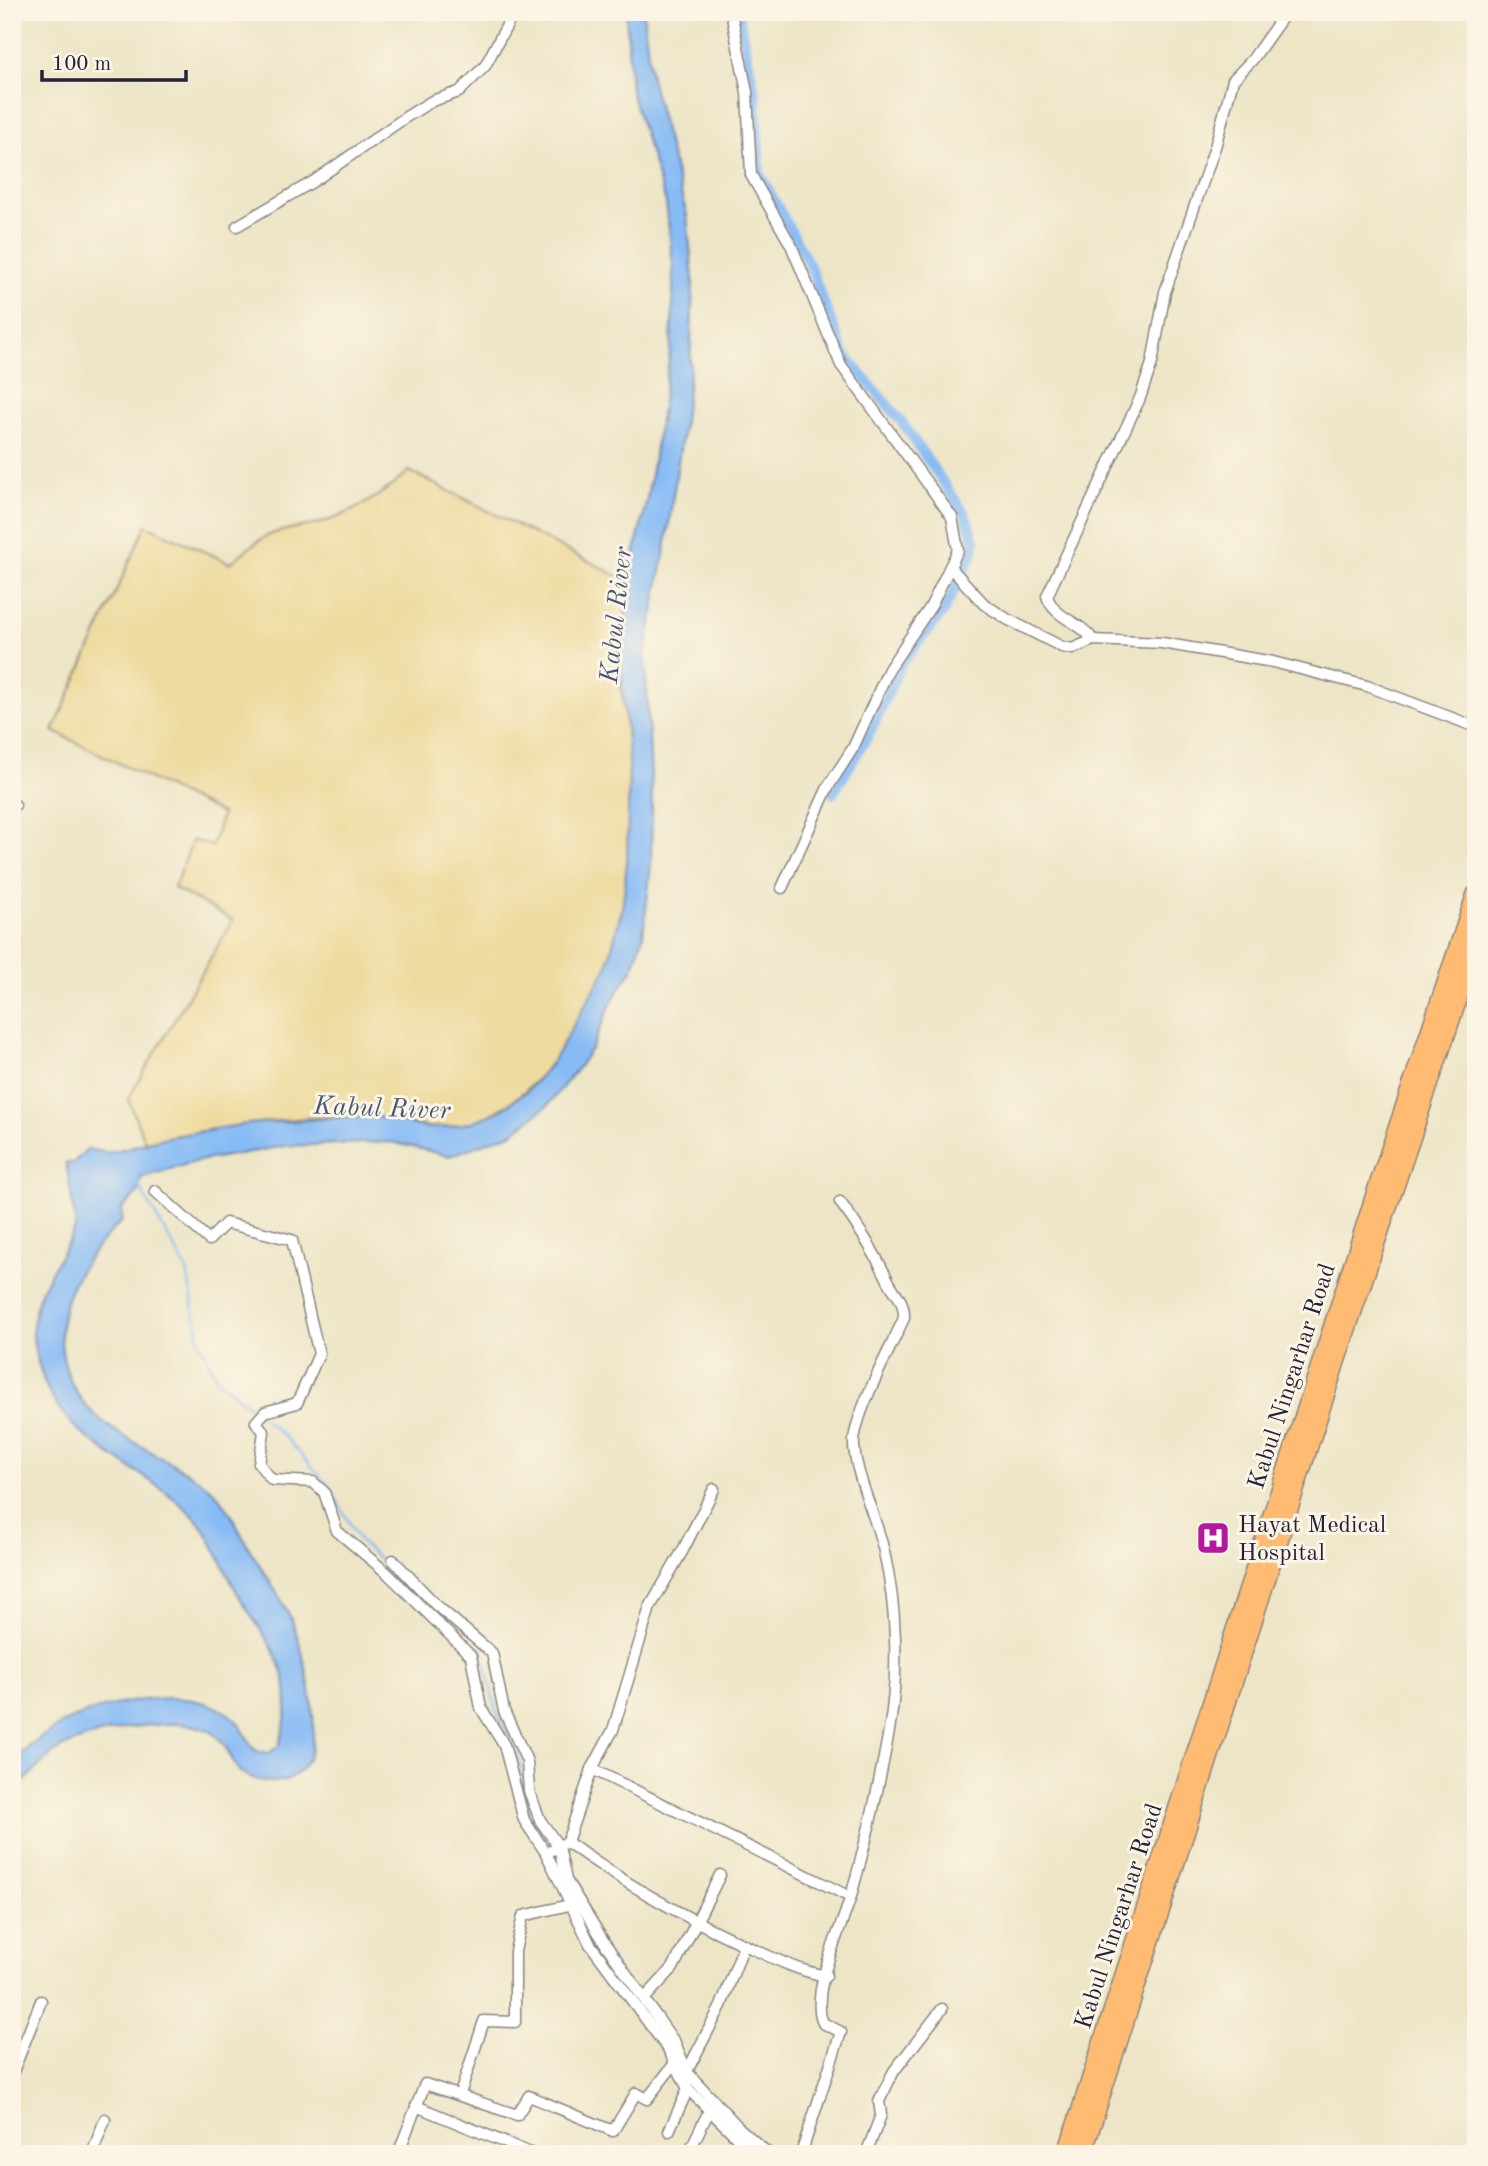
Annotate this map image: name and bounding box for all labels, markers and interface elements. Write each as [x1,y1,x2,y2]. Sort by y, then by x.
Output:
scale bar [42,38,186,82]
text: 100 m [52,54,111,75]
water label: Kabul River [597,545,637,686]
water label: Kabul River [312,1094,452,1124]
street label: Kabul Ningarhar Road [1245,1261,1341,1492]
place label: Hayat Medical Hospital [1238,1514,1386,1566]
hospital icon: Hayat Medical Hospital [1194,1519,1232,1557]
street label: Kabul Ningarhar Road [1072,1801,1168,2032]

